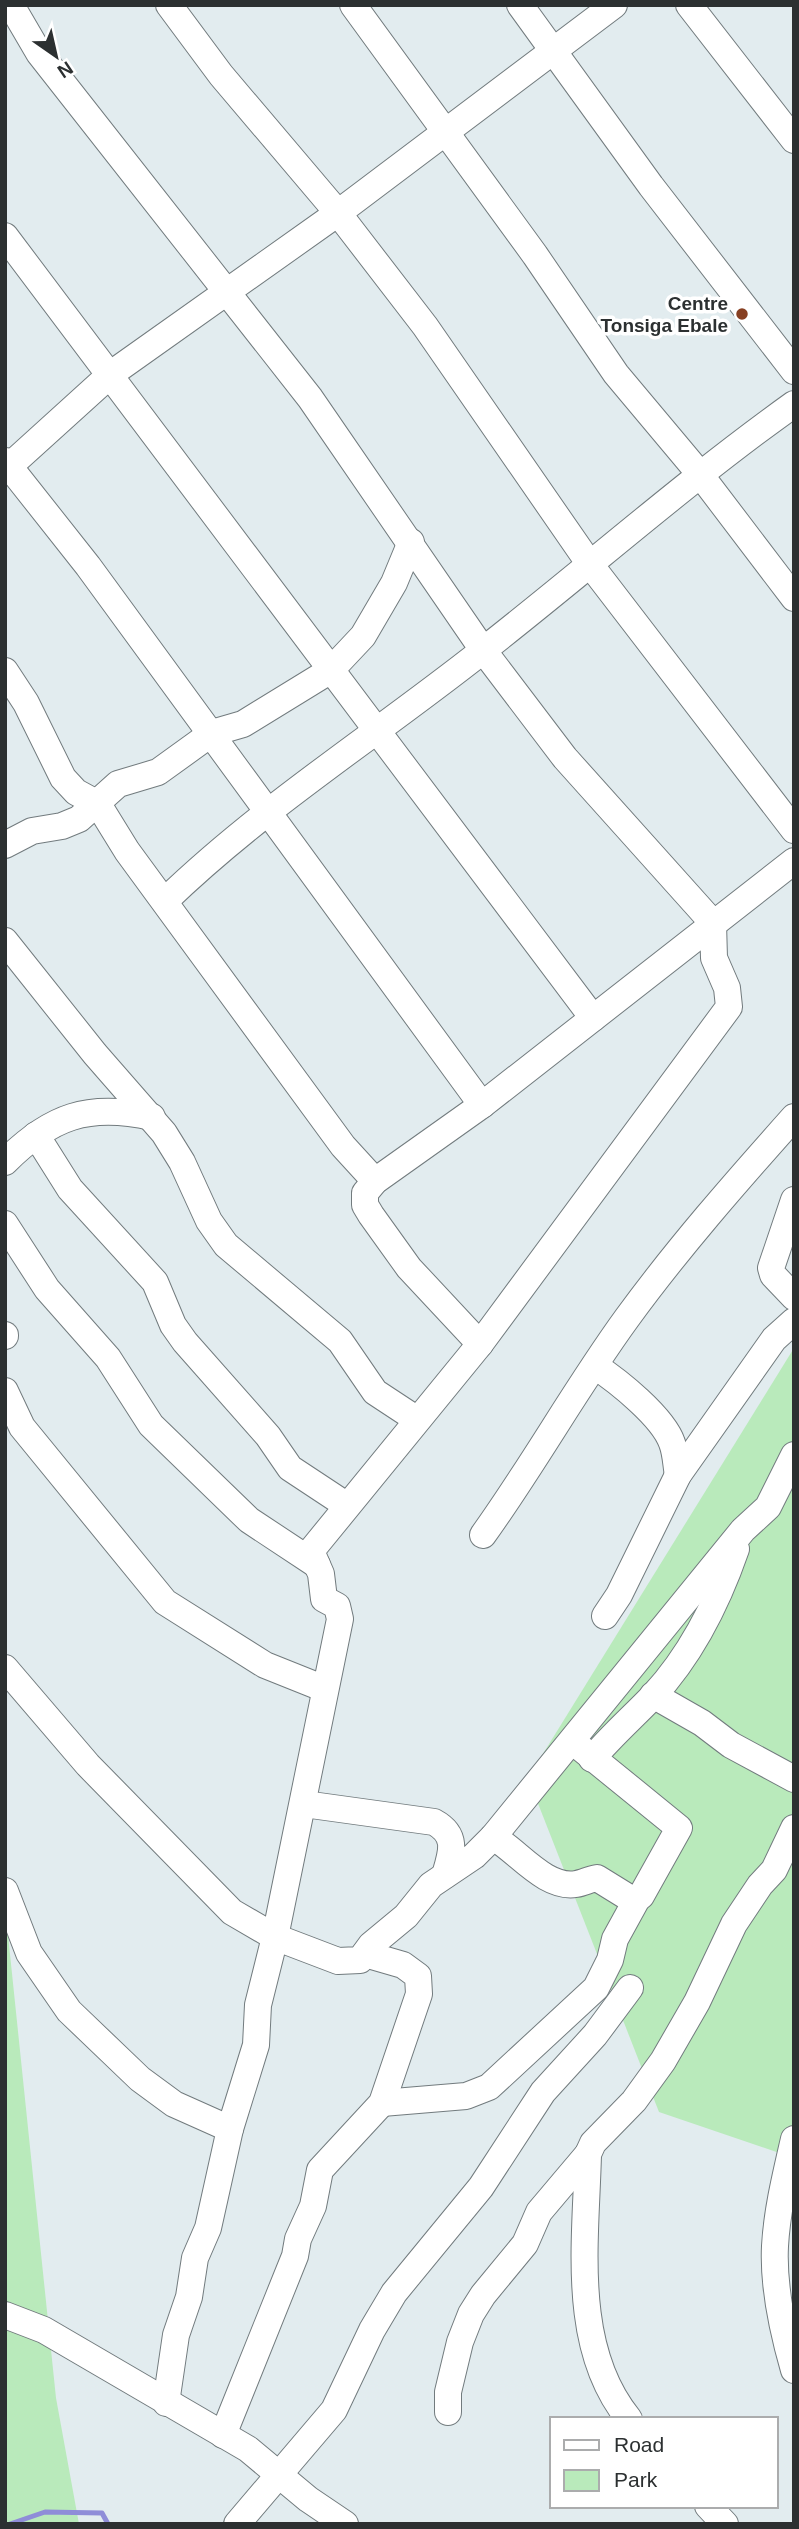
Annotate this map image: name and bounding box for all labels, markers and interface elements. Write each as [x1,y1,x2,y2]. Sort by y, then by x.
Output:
north arrow [21,21,91,91]
text: N [54,57,77,82]
place label: Centre Tonsiga Ebale [601,293,728,336]
marker: Centre Tonsiga Ebale [734,306,750,322]
legend [550,2417,778,2508]
text: Road [614,2433,664,2456]
text: Park [614,2468,658,2491]

